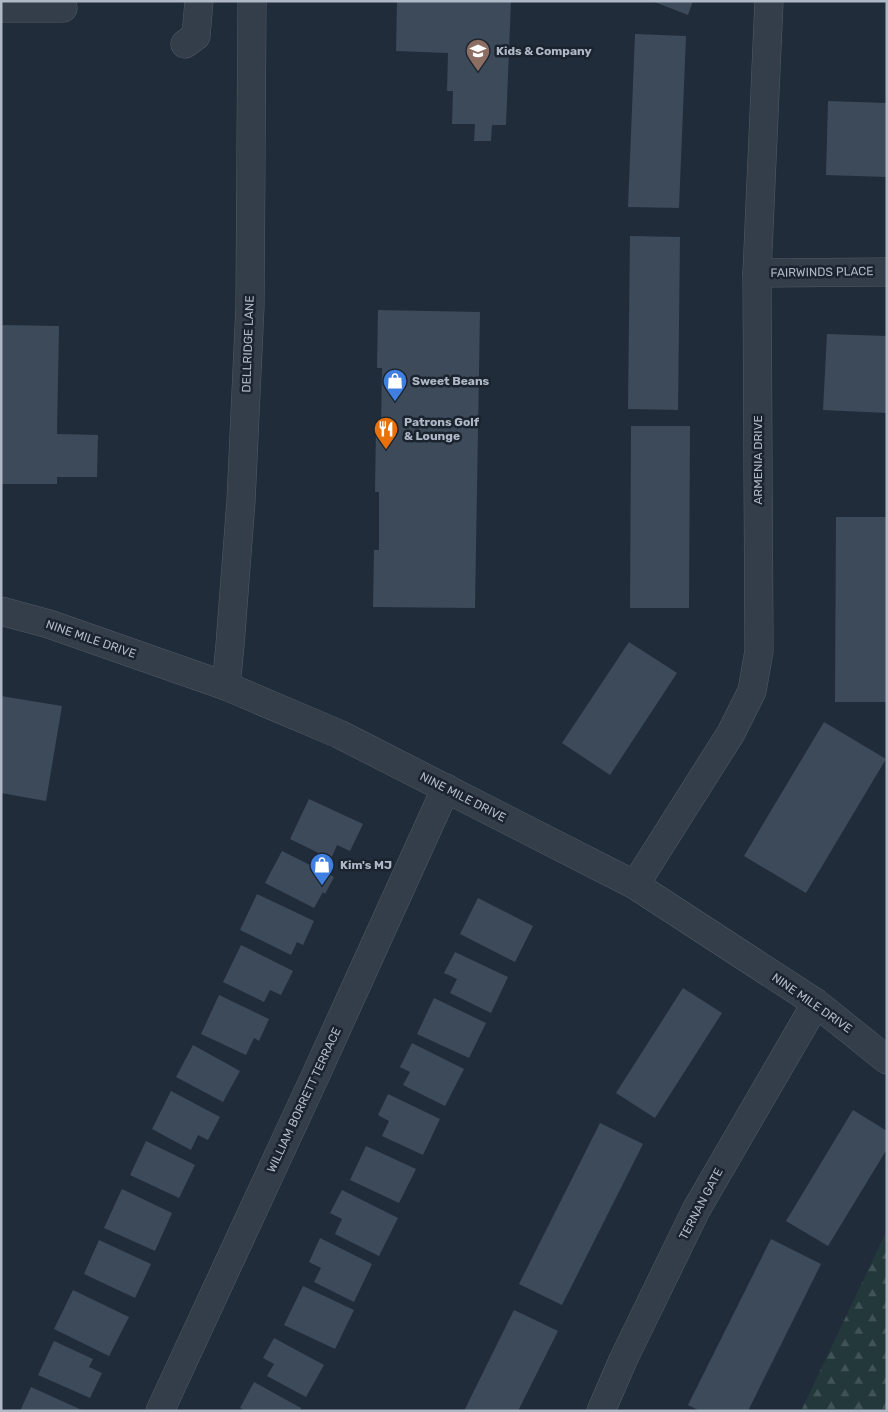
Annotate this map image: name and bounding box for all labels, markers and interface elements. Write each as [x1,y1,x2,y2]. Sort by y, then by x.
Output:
school or university icon: Kids & Company [465,38,491,72]
place label: Kids & Company [496,44,592,58]
street label: FAIRWINDS PLACE [770,264,874,280]
street label: DELLRIDGE LANE [239,295,257,393]
shop icon: Sweet Beans [382,368,408,402]
place label: Sweet Beans [412,374,490,388]
place label: Patrons Golf & Lounge [404,415,480,443]
street label: ARMENIA DRIVE [751,415,765,505]
restaurant icon: Patrons Golf & Lounge [373,416,399,450]
street label: NINE MILE DRIVE [44,617,138,661]
street label: NINE MILE DRIVE [418,769,508,825]
shop icon: Kim's MJ [309,852,335,886]
place label: Kim's MJ [340,858,392,872]
street label: NINE MILE DRIVE [769,970,855,1036]
street label: WILLIAM BORRETT TERRACE [264,1025,344,1175]
street label: TERNAN GATE [676,1166,726,1242]

